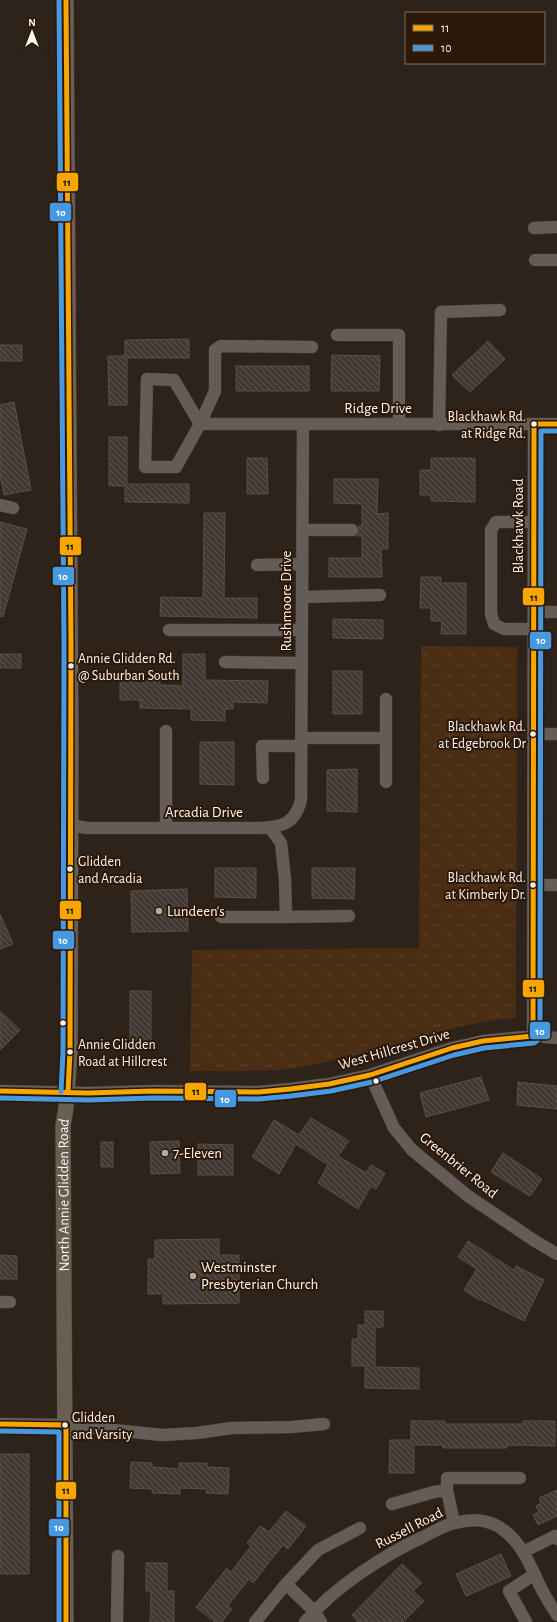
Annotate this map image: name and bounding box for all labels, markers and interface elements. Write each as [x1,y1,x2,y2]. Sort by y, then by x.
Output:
north arrow [12,12,52,52]
legend [405,12,545,64]
text: N [28,17,36,28]
text: 11 [441,22,449,34]
text: 10 [441,42,451,54]
line badge: 11 [56,172,79,192]
text: 11 [63,177,71,188]
line badge: 10 [49,202,72,222]
text: 10 [56,207,66,218]
street label: Ridge Drive [344,401,412,416]
place label: Blackhawk Rd. at Ridge Rd. [447,410,526,441]
marker: Blackhawk Rd. at Ridge Rd. [529,419,539,429]
street label: Blackhawk Road [511,478,526,574]
line badge: 11 [59,536,82,556]
text: 11 [66,541,74,552]
street label: Rushmoore Drive [279,550,294,651]
line badge: 10 [52,566,75,586]
text: 10 [58,571,68,582]
line badge: 11 [522,587,545,606]
text: 11 [530,592,538,603]
line badge: 10 [529,631,552,650]
text: 10 [536,635,546,646]
place label: Annie Glidden Rd. @ Suburban South [78,652,180,683]
marker: Annie Glidden Rd. @ Suburban South [66,661,76,671]
place label: Blackhawk Rd. at Edgebrook Dr [438,720,526,751]
marker: Blackhawk Rd. at Edgebrook Dr [528,729,538,739]
street label: Arcadia Drive [165,805,243,820]
place label: Glidden and Arcadia [78,855,143,886]
marker: Glidden and Arcadia [65,864,75,874]
place label: Blackhawk Rd. at Kimberly Dr. [445,871,526,902]
marker: Blackhawk Rd. at Kimberly Dr. [528,880,538,890]
line badge: 11 [59,900,82,920]
place label: Lundeen's [167,904,225,919]
text: 11 [66,905,74,916]
marker: Lundeen's [154,906,164,916]
line badge: 10 [52,930,75,950]
text: 10 [58,935,68,946]
line badge: 11 [522,979,545,998]
text: 11 [529,983,537,994]
unlabelled marker [58,1018,68,1028]
line badge: 10 [529,1021,551,1040]
street label: West Hillcrest Drive [337,1026,452,1073]
text: 10 [535,1026,545,1037]
place label: Annie Glidden Road at Hillcrest [78,1038,168,1069]
marker: Annie Glidden Road at Hillcrest [65,1047,75,1057]
unlabelled marker [371,1076,381,1086]
line badge: 11 [184,1082,207,1101]
text: 11 [192,1086,200,1097]
line badge: 10 [214,1089,237,1108]
text: 10 [220,1094,230,1105]
street label: North Annie Glidden Road [56,1117,72,1271]
street label: Greenbrier Road [417,1130,501,1201]
place label: 7-Eleven [173,1146,222,1161]
marker: 7-Eleven [160,1148,170,1158]
place label: Westminster Presbyterian Church [201,1260,318,1292]
marker: Westminster Presbyterian Church [188,1271,198,1281]
place label: Glidden and Varsity [72,1411,132,1442]
marker: Glidden and Varsity [60,1420,70,1430]
line badge: 11 [55,1481,77,1500]
text: 11 [62,1485,70,1496]
street label: Russell Road [373,1505,446,1552]
line badge: 10 [48,1518,70,1537]
text: 10 [54,1522,64,1533]

